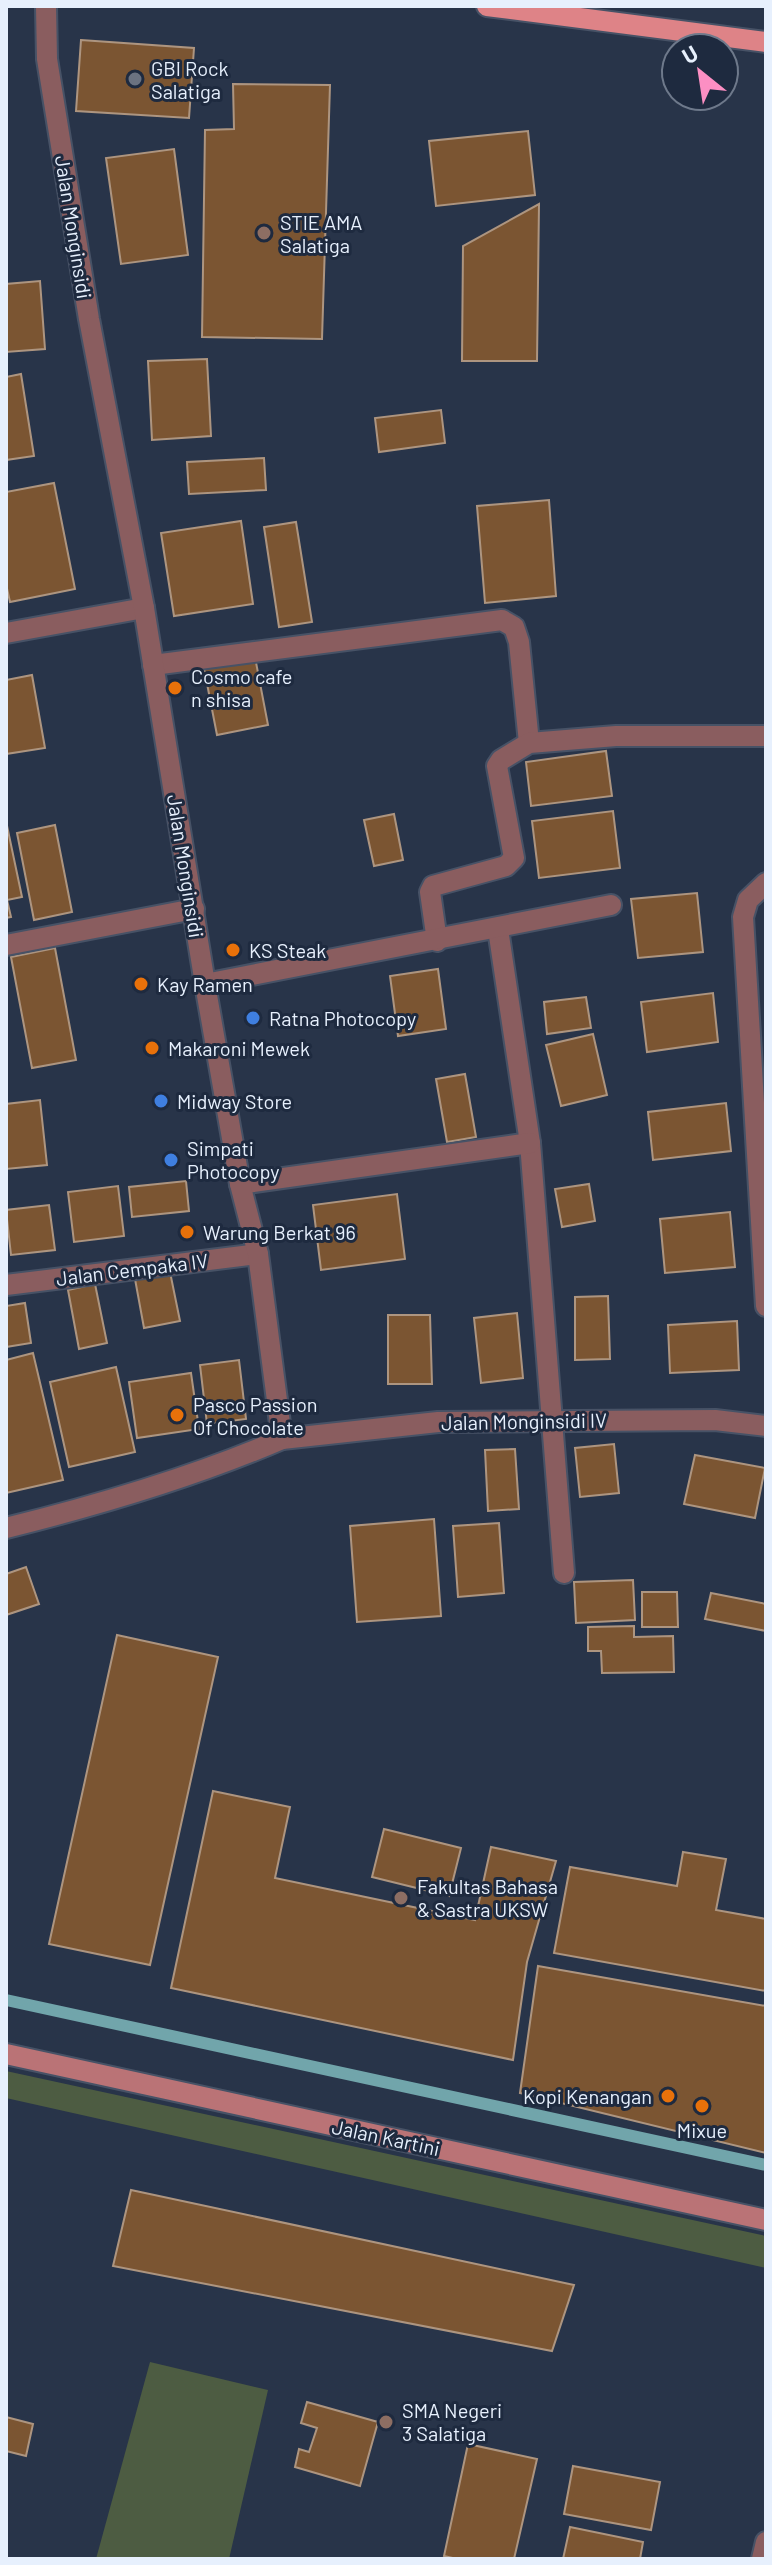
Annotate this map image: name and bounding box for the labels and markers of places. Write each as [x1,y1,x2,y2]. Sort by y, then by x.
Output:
place label: GBI Rock Salatiga [151,56,228,103]
marker: GBI Rock Salatiga [126,70,144,88]
place label: STIE AMA Salatiga [280,210,363,257]
marker: STIE AMA Salatiga [255,224,273,242]
place label: Cosmo cafe n shisa [191,664,292,711]
marker: Cosmo cafe n shisa [166,679,184,697]
place label: KS Steak [249,938,326,962]
marker: KS Steak [224,941,242,959]
place label: Kay Ramen [157,972,253,996]
marker: Kay Ramen [132,975,150,993]
place label: Ratna Photocopy [269,1006,416,1030]
marker: Ratna Photocopy [244,1009,262,1027]
place label: Makaroni Mewek [168,1036,310,1060]
marker: Makaroni Mewek [143,1039,161,1057]
place label: Midway Store [177,1089,292,1113]
marker: Midway Store [152,1092,170,1110]
place label: Simpati Photocopy [187,1136,279,1183]
marker: Simpati Photocopy [162,1151,180,1169]
place label: Warung Berkat 96 [203,1220,356,1244]
marker: Warung Berkat 96 [178,1223,196,1241]
place label: Pasco Passion Of Chocolate [193,1392,318,1439]
marker: Pasco Passion Of Chocolate [168,1406,186,1424]
place label: Fakultas Bahasa & Sastra UKSW [417,1874,558,1921]
marker: Fakultas Bahasa & Sastra UKSW [392,1889,410,1907]
place label: Kopi Kenangan [523,2084,652,2108]
marker: Kopi Kenangan [659,2087,677,2105]
marker: Mixue [693,2097,711,2115]
place label: Mixue [677,2118,727,2142]
place label: SMA Negeri 3 Salatiga [402,2398,502,2445]
marker: SMA Negeri 3 Salatiga [377,2413,395,2431]

